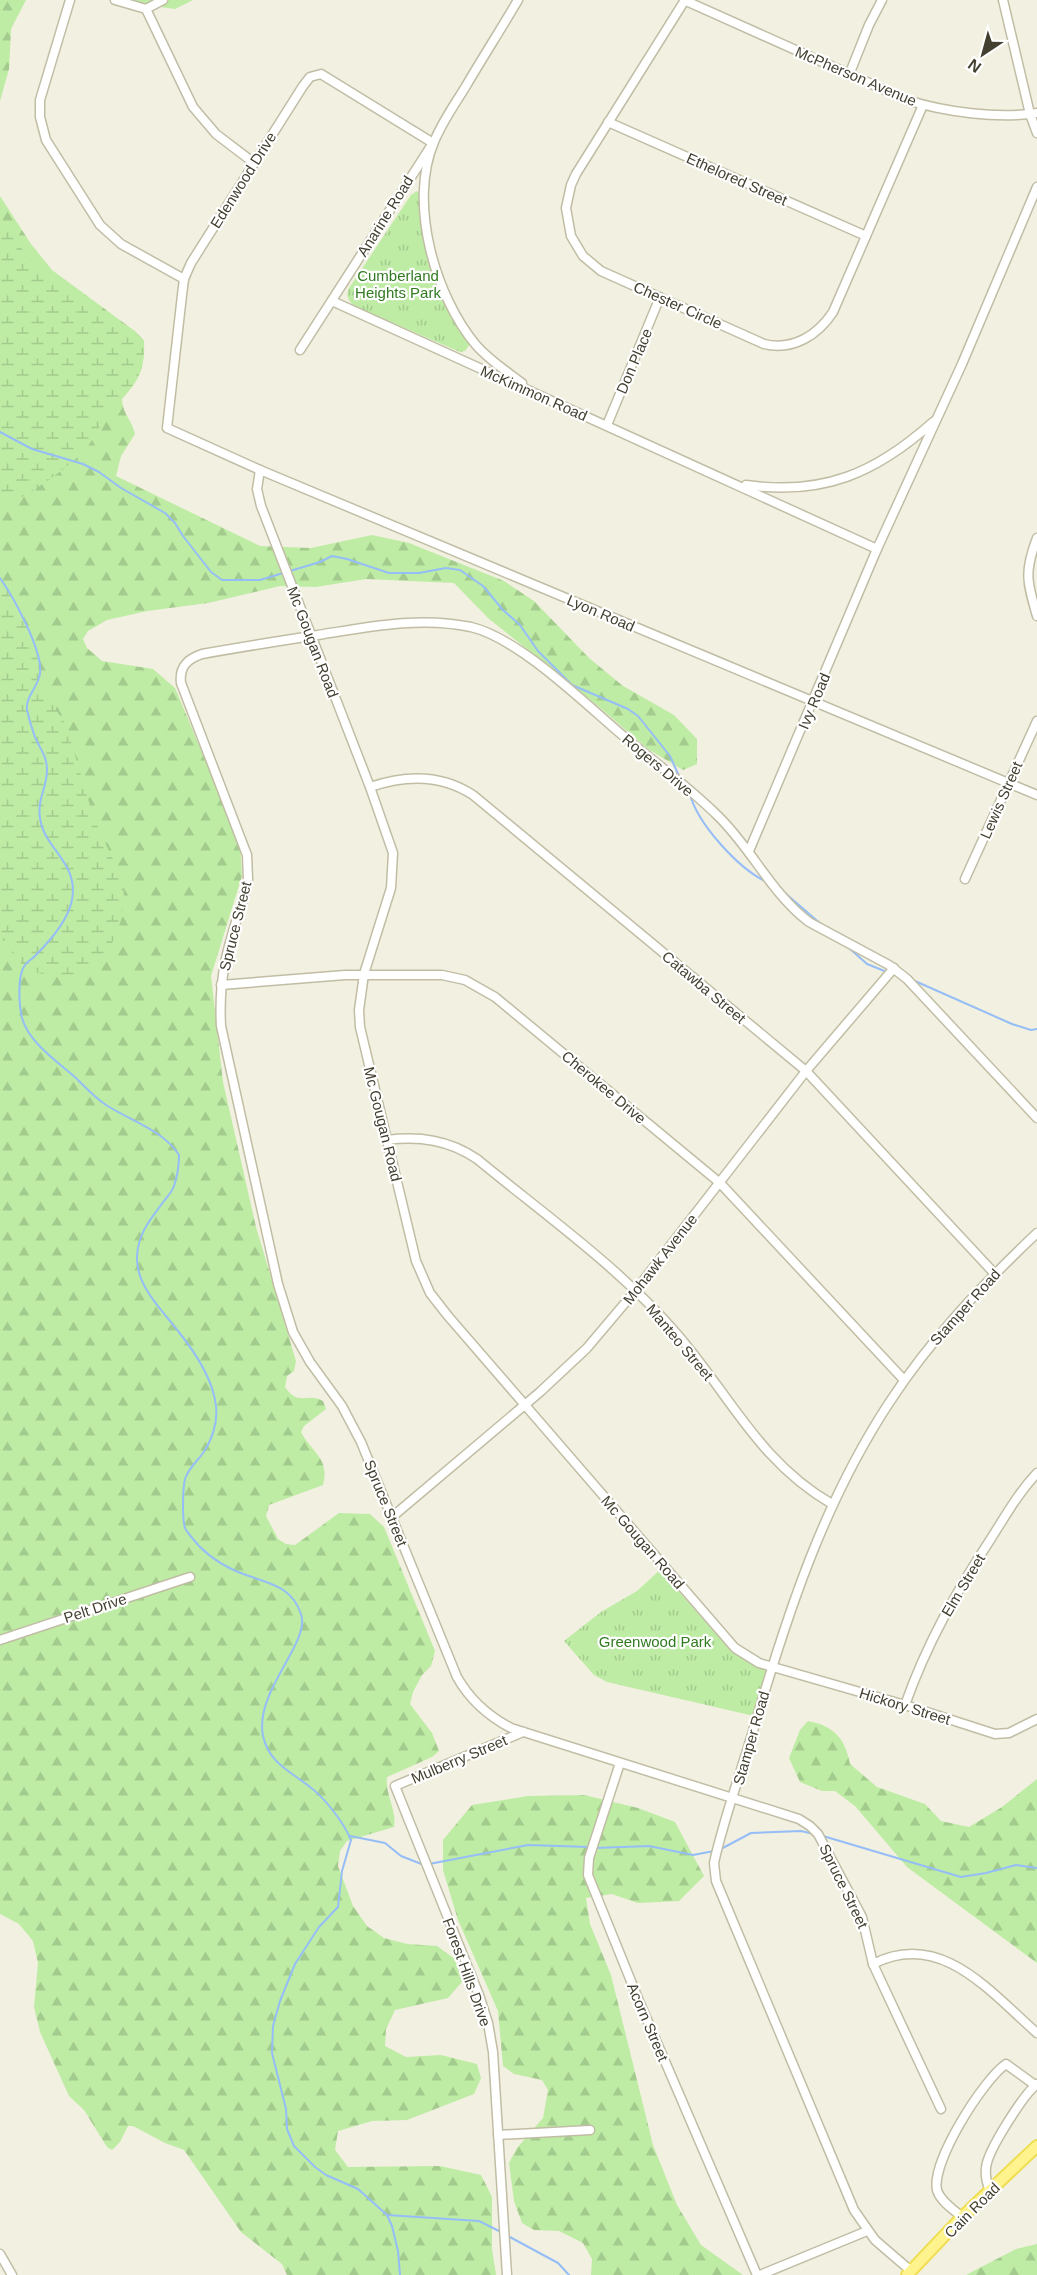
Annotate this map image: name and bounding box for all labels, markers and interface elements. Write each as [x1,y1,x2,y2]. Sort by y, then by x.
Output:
north arrow [953,24,1013,84]
street label: McPherson Avenue [793,43,919,109]
text: N [965,55,984,76]
street label: Edenwood Drive [207,129,279,231]
street label: Ethelored Street [684,149,791,209]
street label: Anarine Road [353,173,417,259]
park label: Cumberland Heights Park [355,267,441,301]
street label: Chester Circle [631,278,725,332]
street label: Don Place [613,326,655,396]
street label: McKimmon Road [478,362,590,424]
street label: Mc Gougan Road [284,584,342,700]
street label: Lyon Road [565,591,637,635]
street label: Ivy Road [795,670,833,732]
street label: Rogers Drive [619,730,697,800]
street label: Lewis Street [976,758,1026,841]
street label: Spruce Street [216,879,255,973]
street label: Catawba Street [659,947,750,1027]
street label: Cherokee Drive [559,1047,649,1127]
street label: Mc Gougan Road [361,1065,405,1183]
street label: Mohawk Avenue [619,1211,701,1307]
street label: Stamper Road [926,1265,1004,1349]
street label: Manteo Street [643,1300,717,1384]
street label: Spruce Street [361,1457,411,1549]
street label: Mc Gougan Road [598,1492,688,1592]
street label: Elm Street [938,1550,989,1619]
street label: Pelt Drive [61,1590,129,1626]
park label: Greenwood Park [599,1633,712,1650]
street label: Hickory Street [857,1684,953,1728]
street label: Stamper Road [729,1689,773,1787]
street label: Mulberry Street [408,1731,510,1787]
street label: Spruce Street [816,1841,872,1932]
street label: Forest Hills Drive [439,1915,495,2029]
street label: Acorn Street [624,1980,672,2064]
street label: Cain Road [941,2179,1003,2241]

